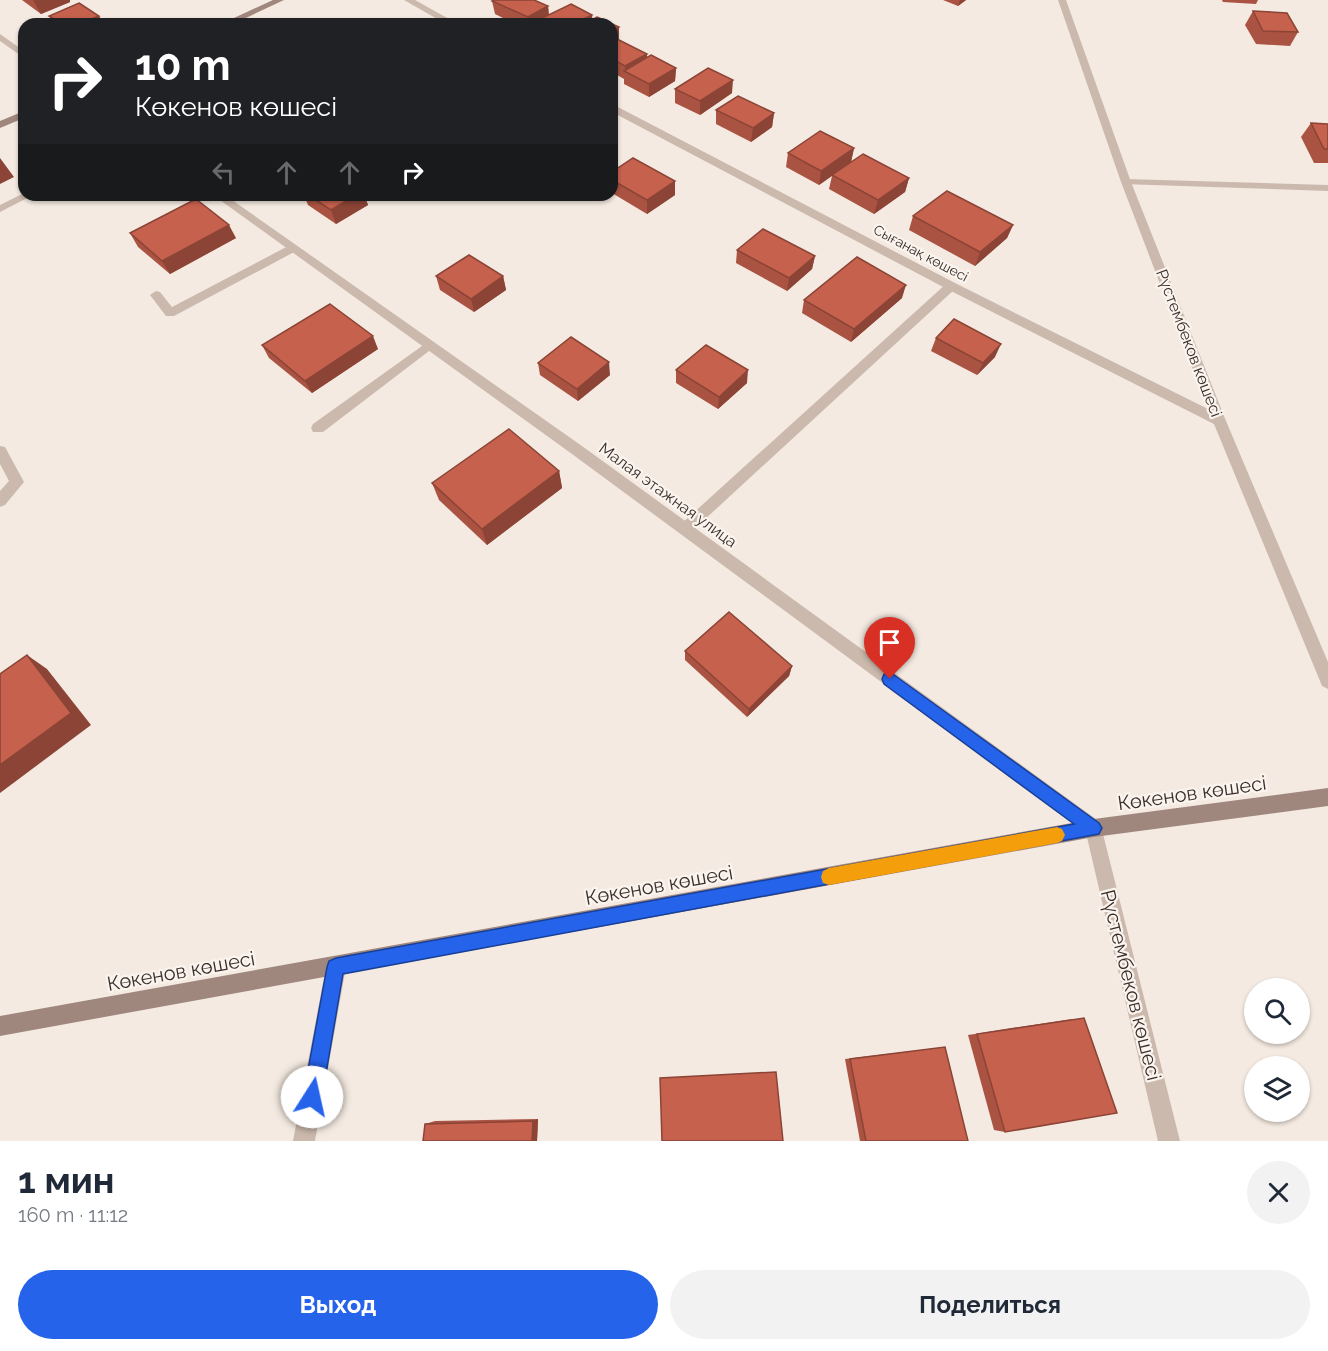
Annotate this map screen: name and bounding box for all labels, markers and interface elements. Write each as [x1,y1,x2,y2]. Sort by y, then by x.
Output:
text: 10 m [135,41,231,90]
icon: right [36,42,114,120]
text: Көкенов көшесі [135,91,337,122]
icon: left [207,156,240,189]
icon: ahead [270,156,303,189]
icon: ahead [333,156,366,189]
icon: right [396,156,429,189]
street label: Сығанақ көшесі [871,221,971,285]
street label: Рүстембеков көшесі [1152,267,1226,419]
street label: Малая этажная улица [595,439,741,551]
pin [864,617,915,679]
icon: arrive [873,626,906,659]
street label: Көкенов көшесі [1116,771,1268,815]
street label: Көкенов көшесі [583,860,735,910]
street label: Рүстембеков көшесі [1096,887,1166,1083]
street label: Көкенов көшесі [105,946,257,996]
map controls [1244,978,1310,1122]
button: search [1244,978,1310,1044]
button: layers [1244,1056,1310,1122]
position arrow [280,1065,344,1129]
text: 1 мин [18,1159,114,1201]
button: close [1247,1161,1310,1224]
text: 160 m · 11:12 [18,1203,128,1227]
button: Выход [18,1270,658,1339]
button: Поделиться [670,1270,1310,1339]

